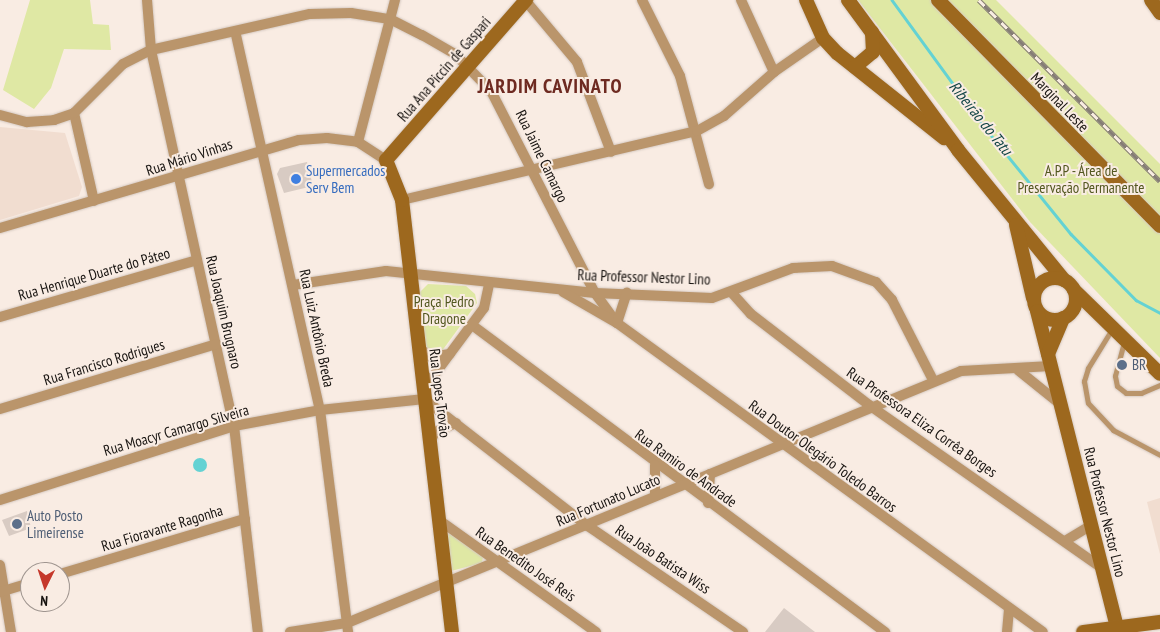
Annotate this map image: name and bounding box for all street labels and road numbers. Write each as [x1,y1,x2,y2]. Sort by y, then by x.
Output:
street label: Rua Ana Piccin de Gaspari [393,13,495,125]
street label: Marginal Leste [1027,69,1093,135]
street label: Rua Jaime Camargo [512,107,572,205]
street label: Rua Mário Vinhas [143,135,235,179]
street label: Rua Henrique Duarte do Páteo [16,244,172,304]
street label: Rua Joaquim Brugnaro [202,254,246,370]
street label: Rua Professor Nestor Lino [577,266,711,288]
street label: Rua Luiz Antônio Breda [296,267,338,389]
street label: Rua Francisco Rodrigues [41,335,167,389]
street label: Rua Lopes Trovão [426,347,454,439]
street label: Rua Professora Eliza Corrêa Borges [843,363,1001,481]
street label: Rua Doutor Olegário Toledo Barros [745,396,901,516]
street label: Rua Moacyr Camargo Silveira [101,401,251,459]
street label: Rua Ramiro de Andrade [631,425,741,511]
street label: Rua Professor Nestor Lino [1080,445,1130,579]
street label: Rua Fortunato Lucato [553,470,663,530]
street label: Rua Fioravante Ragonha [99,501,225,555]
street label: Rua João Batista Wiss [612,521,714,597]
street label: Rua Benedito José Reis [472,523,580,605]

